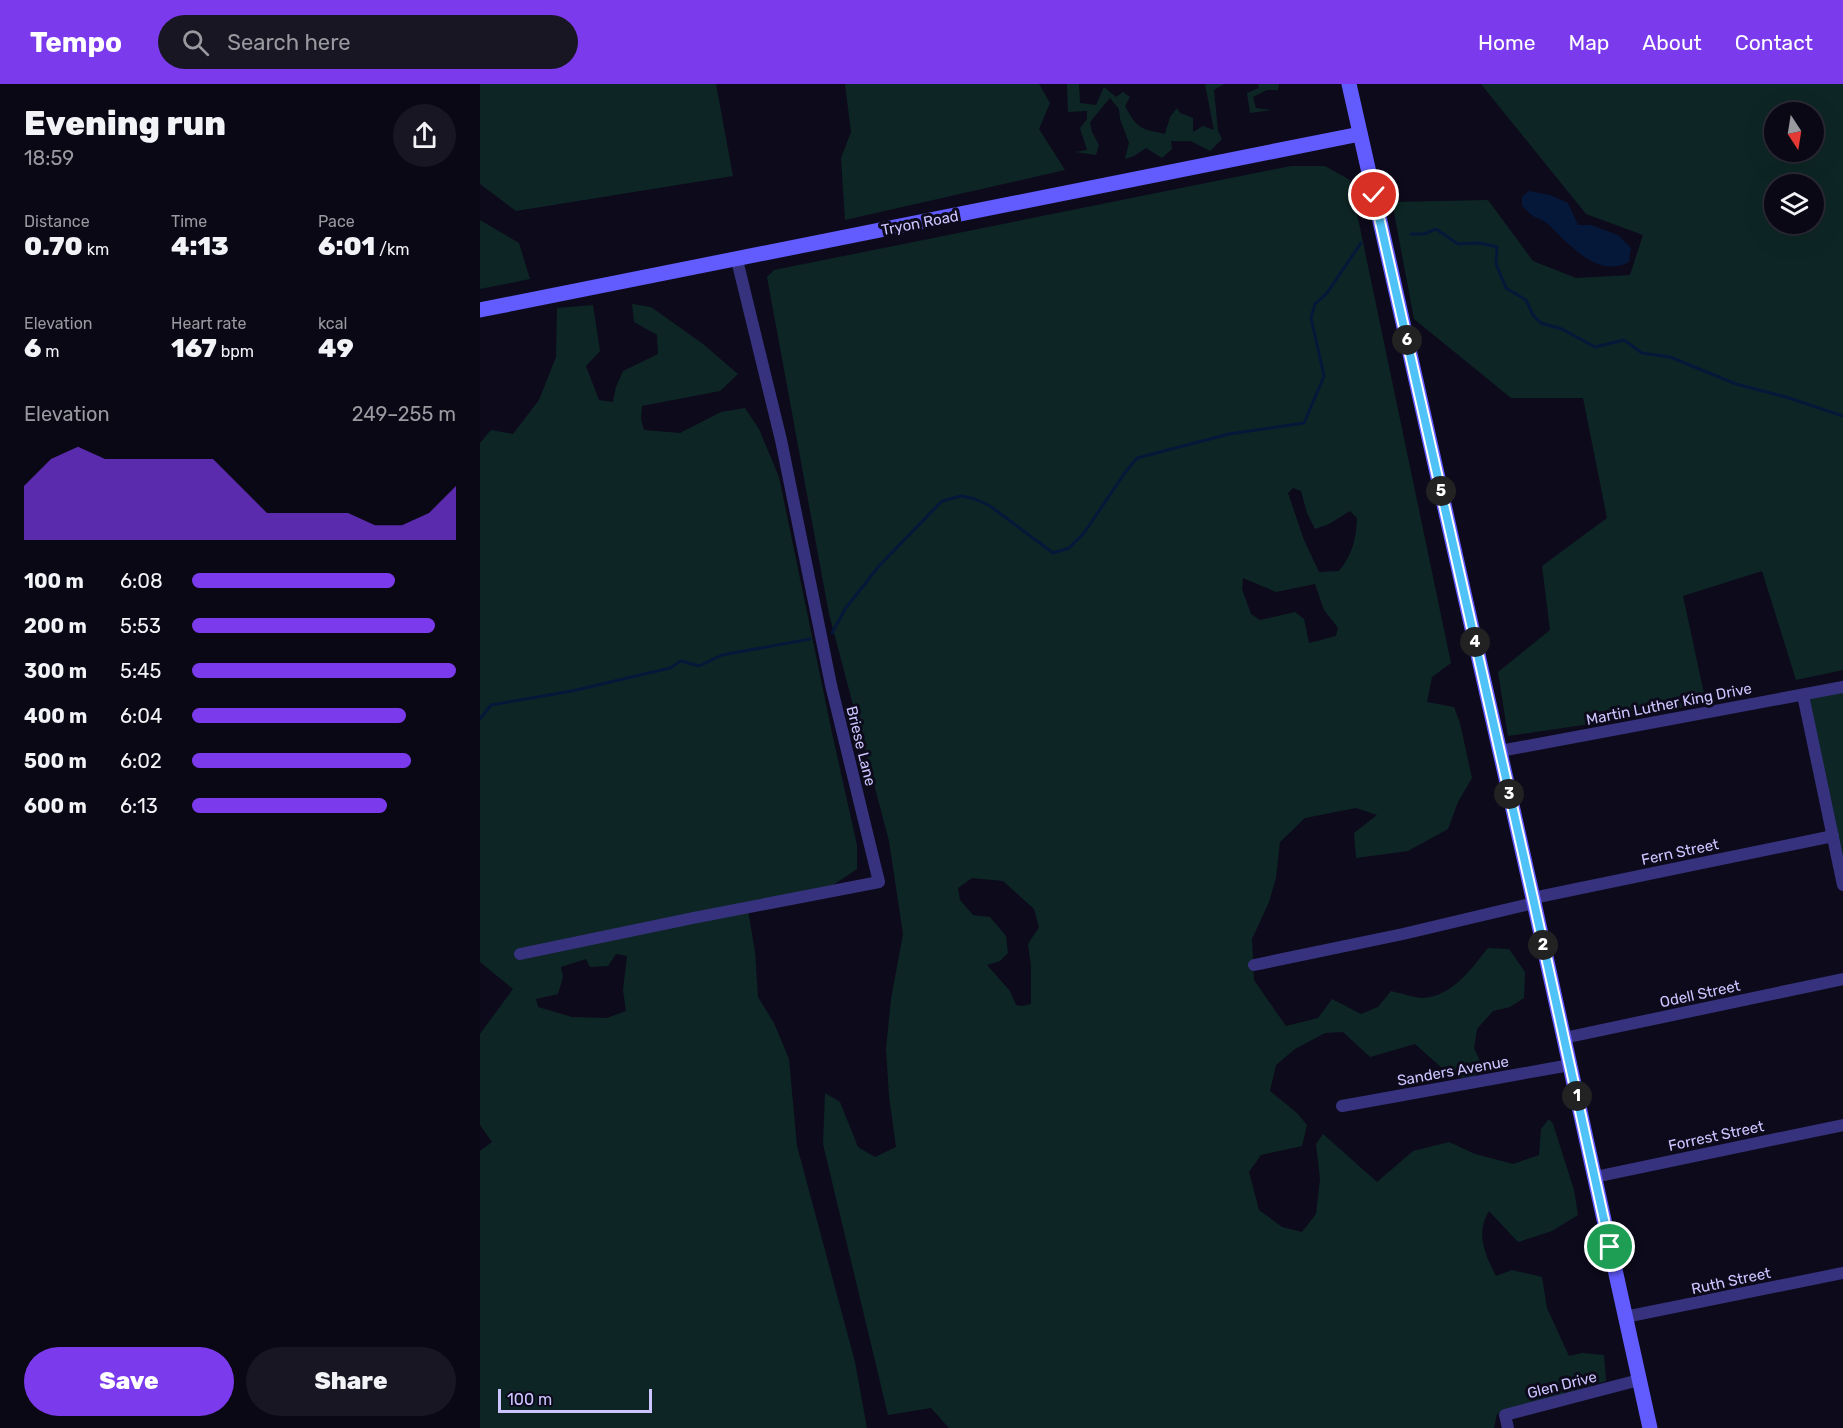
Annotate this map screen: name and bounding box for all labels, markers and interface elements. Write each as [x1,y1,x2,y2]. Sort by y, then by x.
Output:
search box [158,15,578,69]
text: Tempo [30,26,122,59]
icon: search [179,26,212,59]
text: Search here [227,29,351,56]
text: Home [1478,30,1535,55]
text: Map [1568,30,1609,55]
text: About [1642,30,1702,55]
text: Contact [1735,30,1813,55]
north arrow [1764,102,1824,162]
map controls [1764,102,1824,234]
text: Evening run [24,104,226,143]
button: share [393,104,456,167]
text: 18:59 [24,146,74,170]
pin [1348,169,1399,220]
button: layers [1764,174,1824,234]
icon: check [1357,178,1390,211]
street label: Tryon Road [880,207,960,239]
text: Distance [24,212,90,231]
text: Time [171,212,207,231]
text: Pace [318,212,355,231]
text: 0.70 [24,231,83,262]
text: 4:13 [171,231,229,262]
text: 6:01 [318,231,375,262]
text: km [83,240,109,259]
text: /km [375,240,409,259]
text: Elevation [24,314,93,333]
text: Heart rate [171,314,246,333]
text: kcal [318,314,347,333]
pin: 6 [1392,325,1422,355]
text: 6 [1402,330,1412,349]
text: 6 [24,333,41,364]
text: 167 [171,333,217,364]
text: 49 [318,333,354,364]
text: m [41,342,60,361]
text: bpm [217,342,254,361]
text: Elevation [24,402,110,426]
text: 249–255 m [352,402,456,426]
pin: 5 [1426,476,1456,506]
text: 5 [1436,481,1446,500]
text: 100 m [24,569,84,593]
text: 6:08 [120,569,163,593]
text: 200 m [24,614,87,638]
text: 5:53 [120,614,161,638]
pin: 4 [1460,627,1490,657]
text: 4 [1470,632,1480,651]
text: 300 m [24,659,87,683]
text: 5:45 [120,659,161,683]
street label: Martin Luther King Drive [1585,679,1753,729]
text: 400 m [24,704,87,728]
text: 6:04 [120,704,162,728]
street label: Briese Lane [842,704,880,788]
text: 500 m [24,749,87,773]
text: 6:02 [120,749,162,773]
pin: 3 [1494,779,1524,809]
text: 3 [1504,784,1514,803]
text: 600 m [24,794,87,818]
text: 6:13 [120,794,158,818]
street label: Fern Street [1640,835,1721,869]
pin: 2 [1528,930,1558,960]
text: 2 [1538,935,1548,954]
street label: Odell Street [1658,977,1742,1011]
street label: Sanders Avenue [1396,1052,1510,1090]
pin: 1 [1562,1081,1592,1111]
text: 1 [1573,1086,1581,1105]
street label: Forrest Street [1666,1117,1766,1155]
pin [1584,1221,1635,1272]
icon: arrive [1593,1230,1626,1263]
street label: Ruth Street [1690,1264,1773,1298]
button: Save [24,1347,234,1416]
button: Share [246,1347,456,1416]
street label: Glen Drive [1525,1368,1599,1402]
scale bar [498,1386,652,1414]
text: 100 m [507,1390,552,1409]

